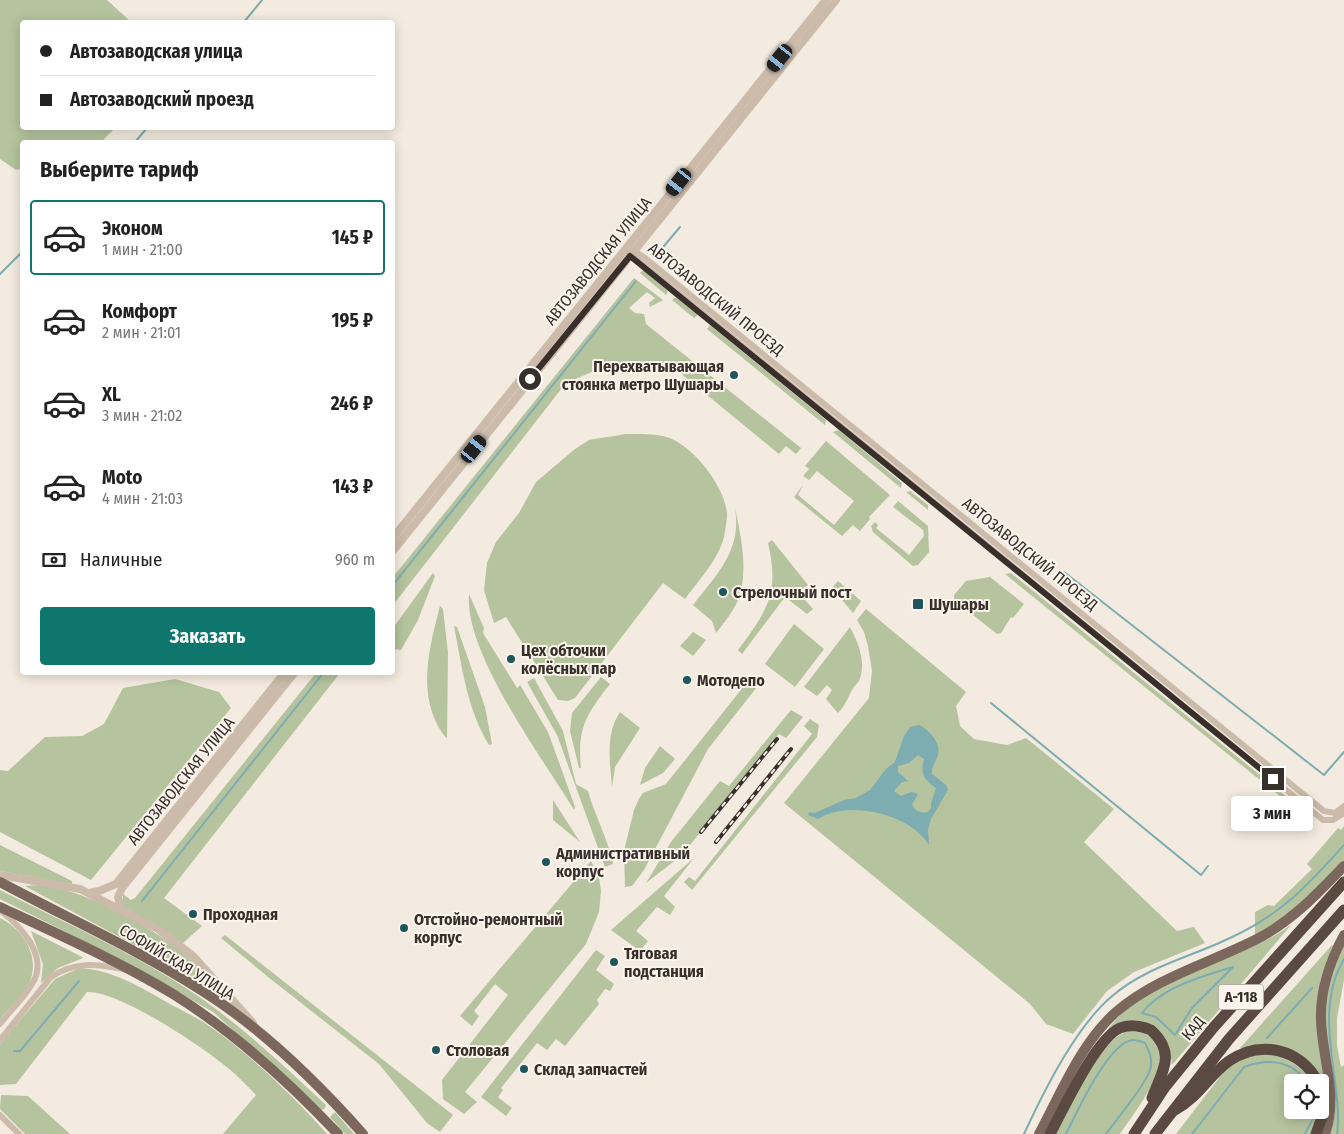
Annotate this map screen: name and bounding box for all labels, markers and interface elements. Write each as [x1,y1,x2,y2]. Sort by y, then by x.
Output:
text: Автозаводская улица [70,40,243,63]
car [764,42,795,74]
text: Автозаводский проезд [70,88,254,111]
text: Выберите тариф [40,156,199,183]
car [663,166,694,198]
street label: АВТОЗАВОДСКАЯ УЛИЦА [541,193,656,329]
icon: car [42,215,87,260]
text: Эконом [102,217,163,240]
text: 145 ₽ [332,226,373,249]
street label: АВТОЗАВОДСКИЙ ПРОЕЗД [645,239,788,359]
text: 1 мин · 21:00 [102,240,183,259]
icon: car [42,298,87,343]
text: Комфорт [102,300,177,323]
text: 195 ₽ [332,309,373,332]
text: 2 мин · 21:01 [102,323,181,342]
place label: Перехватывающая стоянка метро Шушары [562,357,724,394]
route start [519,368,541,390]
marker: Перехватывающая стоянка метро Шушары [728,369,740,381]
icon: car [42,381,87,426]
text: XL [102,383,121,406]
text: 246 ₽ [331,392,373,415]
text: 3 мин · 21:02 [102,406,182,425]
car [458,433,489,465]
icon: car [42,464,87,509]
text: Moto [102,466,142,489]
text: 143 ₽ [332,475,373,498]
text: 4 мин · 21:03 [102,489,183,508]
street label: АВТОЗАВОДСКИЙ ПРОЕЗД [959,494,1102,614]
icon: cash [40,546,68,574]
text: Наличные [80,548,162,571]
text: 960 m [335,550,375,569]
place label: Стрелочный пост [733,583,851,602]
marker: Стрелочный пост [717,586,729,598]
place label: Шушары [929,595,989,614]
marker: Шушары [911,597,925,611]
button: Заказать [40,607,375,665]
place label: Цех обточки колёсных пар [521,641,616,678]
marker: Цех обточки колёсных пар [505,653,517,665]
place label: Мотодепо [697,671,765,690]
marker: Мотодепо [681,674,693,686]
street label: АВТОЗАВОДСКАЯ УЛИЦА [124,713,239,849]
route end [1262,768,1284,790]
callout: 3 мин [1232,796,1314,832]
text: 3 мин [1253,804,1291,823]
place label: Административный корпус [555,844,690,881]
marker: Административный корпус [540,856,552,868]
place label: Проходная [203,905,278,924]
marker: Проходная [187,908,199,920]
place label: Отстойно-ремонтный корпус [414,910,563,947]
street label: СОФИЙСКАЯ УЛИЦА [116,920,239,1004]
marker: Отстойно-ремонтный корпус [398,922,410,934]
place label: Тяговая подстанция [624,944,704,981]
marker: Тяговая подстанция [608,956,620,968]
road number: А-118 [1218,984,1264,1010]
street label: КАД [1177,1012,1209,1044]
place label: Столовая [446,1041,509,1060]
marker: Столовая [430,1044,442,1056]
place label: Склад запчастей [534,1060,647,1079]
marker: Склад запчастей [518,1063,530,1075]
map controls [1284,1074,1329,1119]
button: locate [1284,1074,1329,1119]

